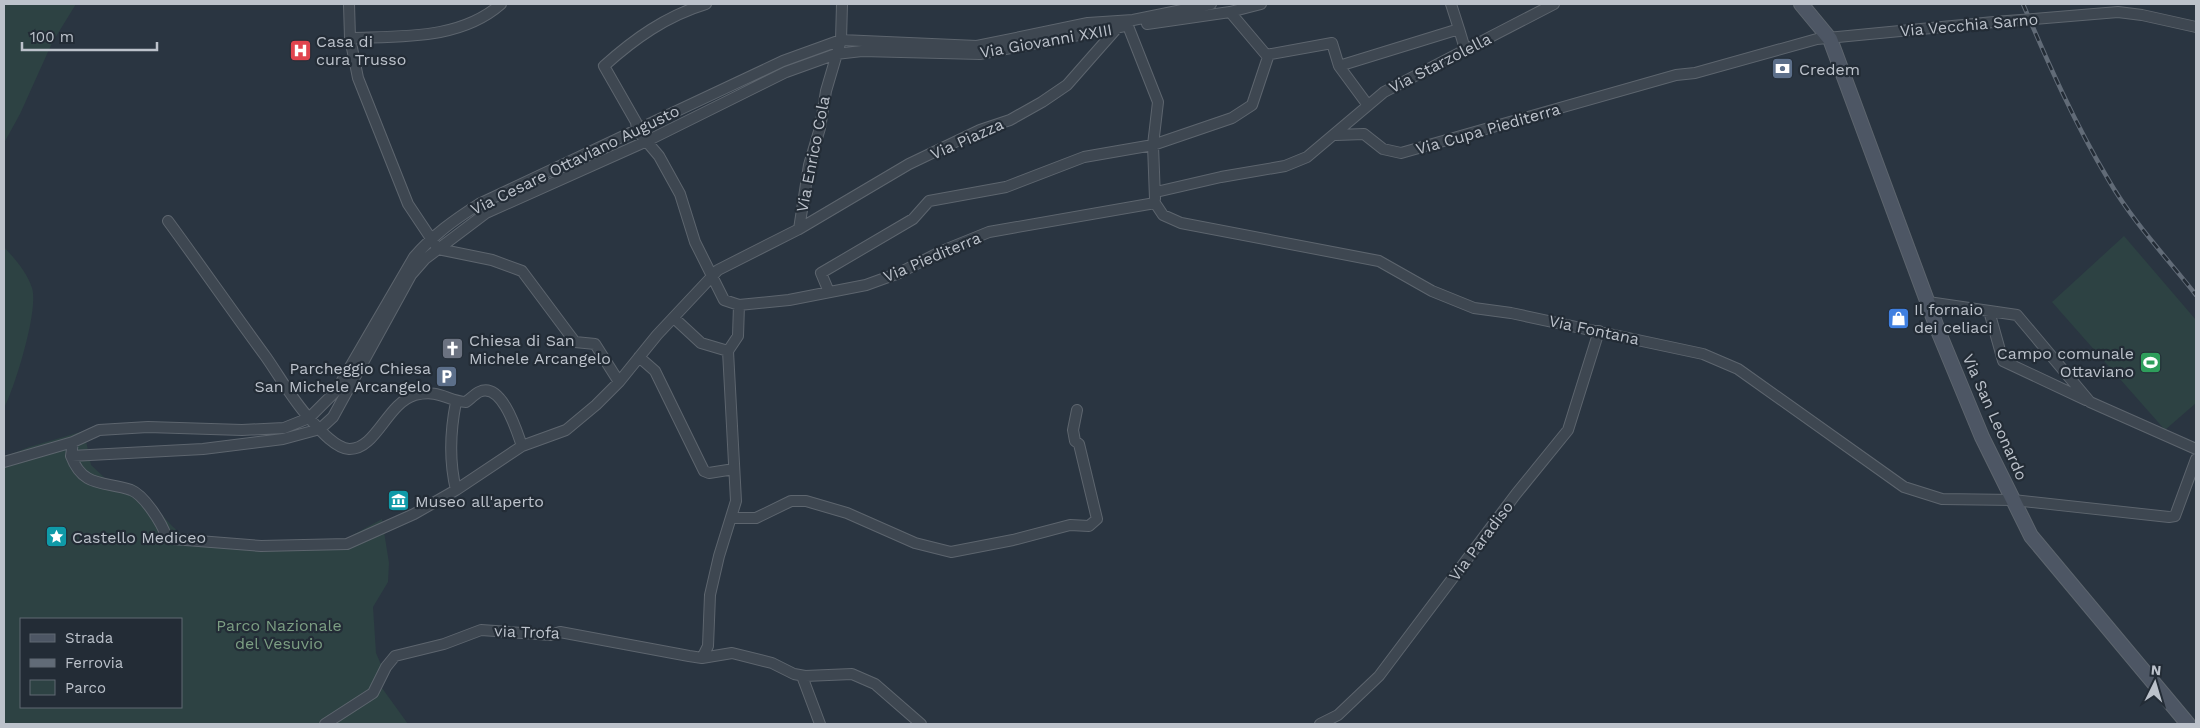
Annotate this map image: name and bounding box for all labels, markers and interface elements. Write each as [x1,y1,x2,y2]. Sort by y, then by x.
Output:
street label: Via Vecchia Sarno [1899,10,2039,40]
scale bar [22,20,158,52]
street label: Via Giovanni XXIII [978,20,1114,62]
text: 100 m [30,28,74,46]
street label: Via Starzolella [1386,29,1494,97]
place label: Casa di cura Trusso [316,32,406,69]
hospital icon: Casa di cura Trusso [288,38,312,62]
bank icon: Credem [1771,57,1795,81]
place label: Credem [1799,60,1860,79]
street label: Via Enrico Cola [792,94,834,214]
street label: Via Cupa Piediterra [1414,99,1562,159]
street label: Via Cesare Ottaviano Augusto [468,101,682,219]
street label: Via Piazza [928,114,1006,164]
street label: Via Piediterra [880,228,984,286]
place label: Il fornaio dei celiaci [1914,300,1993,337]
shop icon: Il fornaio dei celiaci [1886,306,1910,330]
street label: Via Fontana [1547,311,1641,349]
place label: Chiesa di San Michele Arcangelo [469,331,611,368]
church icon: Chiesa di San Michele Arcangelo [441,337,465,361]
place label: Campo comunale Ottaviano [1997,344,2134,381]
sports icon: Campo comunale Ottaviano [2138,350,2162,374]
street label: Via San Leonardo [1959,351,2031,483]
place label: Parcheggio Chiesa San Michele Arcangelo [255,359,431,396]
parking icon: Parcheggio Chiesa San Michele Arcangelo [435,365,459,389]
museum icon: Museo all'aperto [387,489,411,513]
place label: Museo all'aperto [415,492,544,511]
street label: Via Paradiso [1445,497,1517,585]
place icon: Castello Mediceo [44,525,68,549]
place label: Castello Mediceo [72,528,206,547]
park label: Parco Nazionale del Vesuvio [216,616,342,653]
legend [20,618,182,708]
street label: via Trofa [494,621,560,643]
text: Strada [65,629,114,647]
text: Ferrovia [65,654,124,672]
north arrow [2130,658,2180,708]
text: N [2150,662,2162,678]
text: Parco [65,679,106,697]

